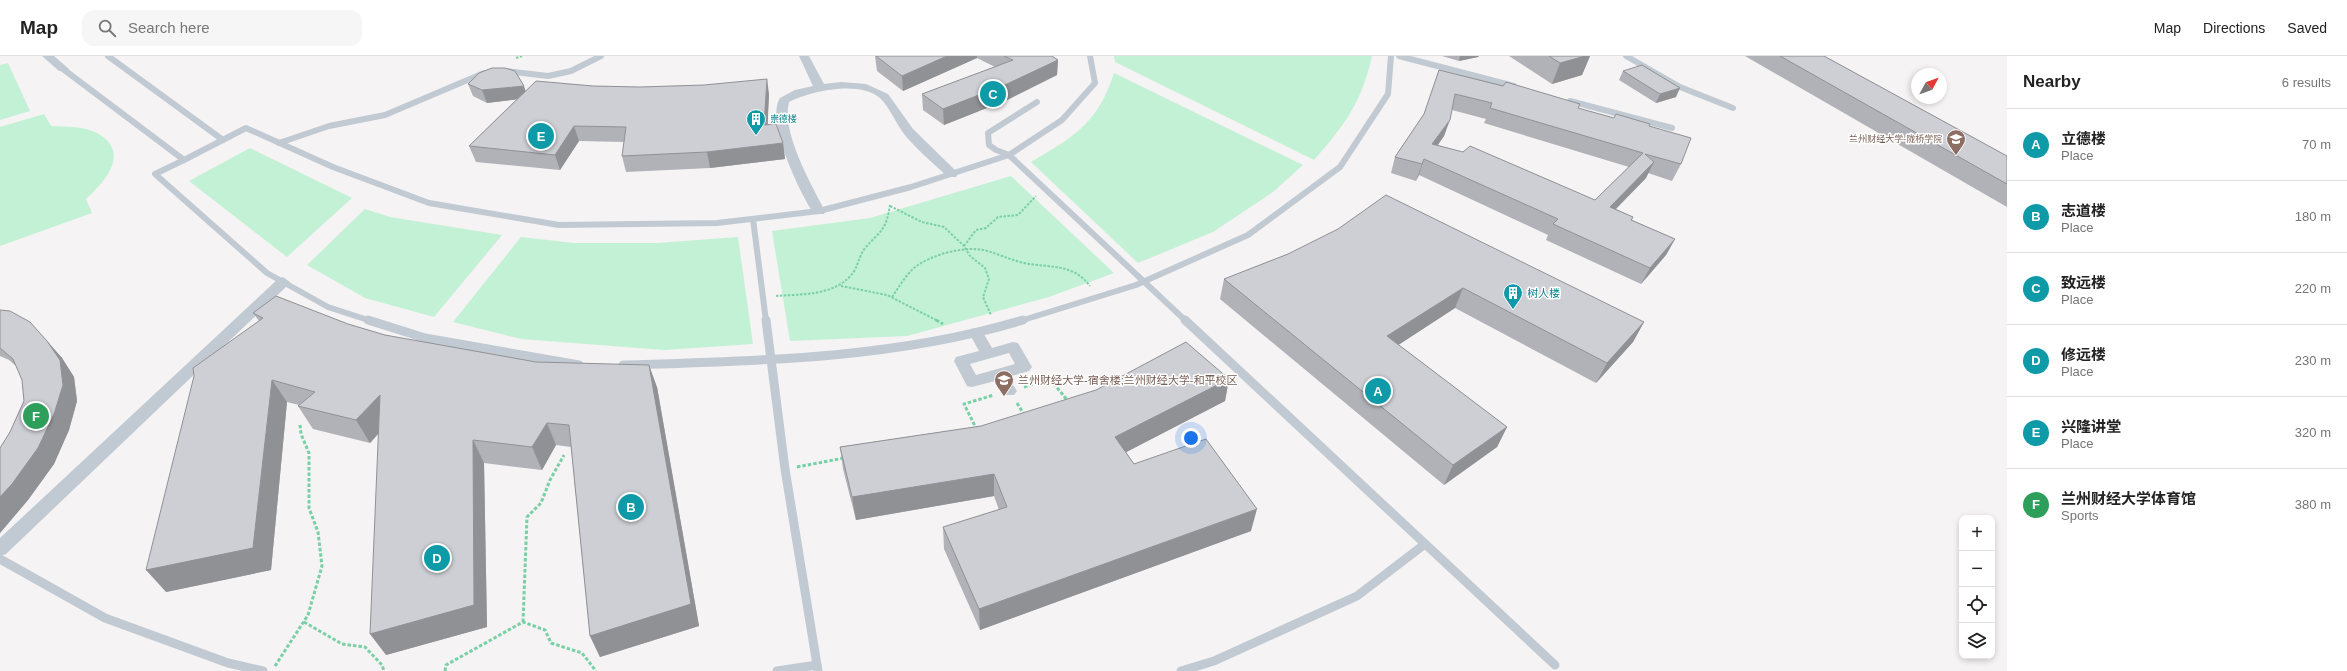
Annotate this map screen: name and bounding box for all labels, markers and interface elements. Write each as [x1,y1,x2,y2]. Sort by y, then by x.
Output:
search box [82,10,362,46]
text: Map [20,17,58,38]
icon: search [96,17,118,39]
text: Search here [128,19,210,36]
text: Map [2154,20,2181,36]
text: Directions [2203,20,2265,36]
text: Saved [2287,20,2327,36]
north arrow [1911,68,1947,104]
text: Nearby [2023,72,2081,91]
text: 6 results [2282,75,2331,90]
pin: C [980,79,1006,109]
building icon: 崇德楼 [745,108,767,136]
place label: 崇德楼 [770,113,797,124]
pin: E [528,121,554,151]
school or university icon: 兰州财经大学-陇桥学院 [1945,128,1967,156]
text: 立德楼 [2061,130,2106,147]
place label: 兰州财经大学-陇桥学院 [1849,133,1942,144]
text: A [2031,137,2041,152]
text: 70 m [2302,137,2331,152]
text: Place [2061,148,2094,163]
text: 志道楼 [2061,202,2106,219]
text: B [2031,209,2041,224]
text: 180 m [2295,209,2331,224]
text: Place [2061,220,2094,235]
text: 致远楼 [2061,274,2106,291]
text: C [2031,281,2041,296]
text: 220 m [2295,281,2331,296]
building icon: 树人楼 [1502,282,1524,310]
place label: 树人楼 [1527,287,1560,299]
text: Place [2061,292,2094,307]
text: 修远楼 [2061,346,2106,363]
text: D [2031,353,2041,368]
text: 230 m [2295,353,2331,368]
text: Place [2061,364,2094,379]
school or university icon: 兰州财经大学-宿舍楼;兰州财经大学-和平校区 [993,369,1015,397]
place label: 兰州财经大学-宿舍楼;兰州财经大学-和平校区 [1018,374,1237,386]
pin: A [1365,376,1391,406]
pin: F [23,401,49,431]
text: 兴隆讲堂 [2061,418,2121,435]
text: E [2032,425,2040,440]
text: 320 m [2295,425,2331,440]
your location [1181,428,1201,448]
text: Place [2061,436,2094,451]
text: 兰州财经大学体育馆 [2061,490,2196,507]
pin: B [618,492,644,522]
text: F [2032,497,2040,512]
text: 380 m [2295,497,2331,512]
text: Sports [2061,508,2099,523]
map controls [1959,515,1995,659]
button: + [1959,515,1995,551]
pin: D [424,543,450,573]
button: − [1959,551,1995,587]
button: locate [1959,587,1995,623]
button: layers [1959,623,1995,659]

